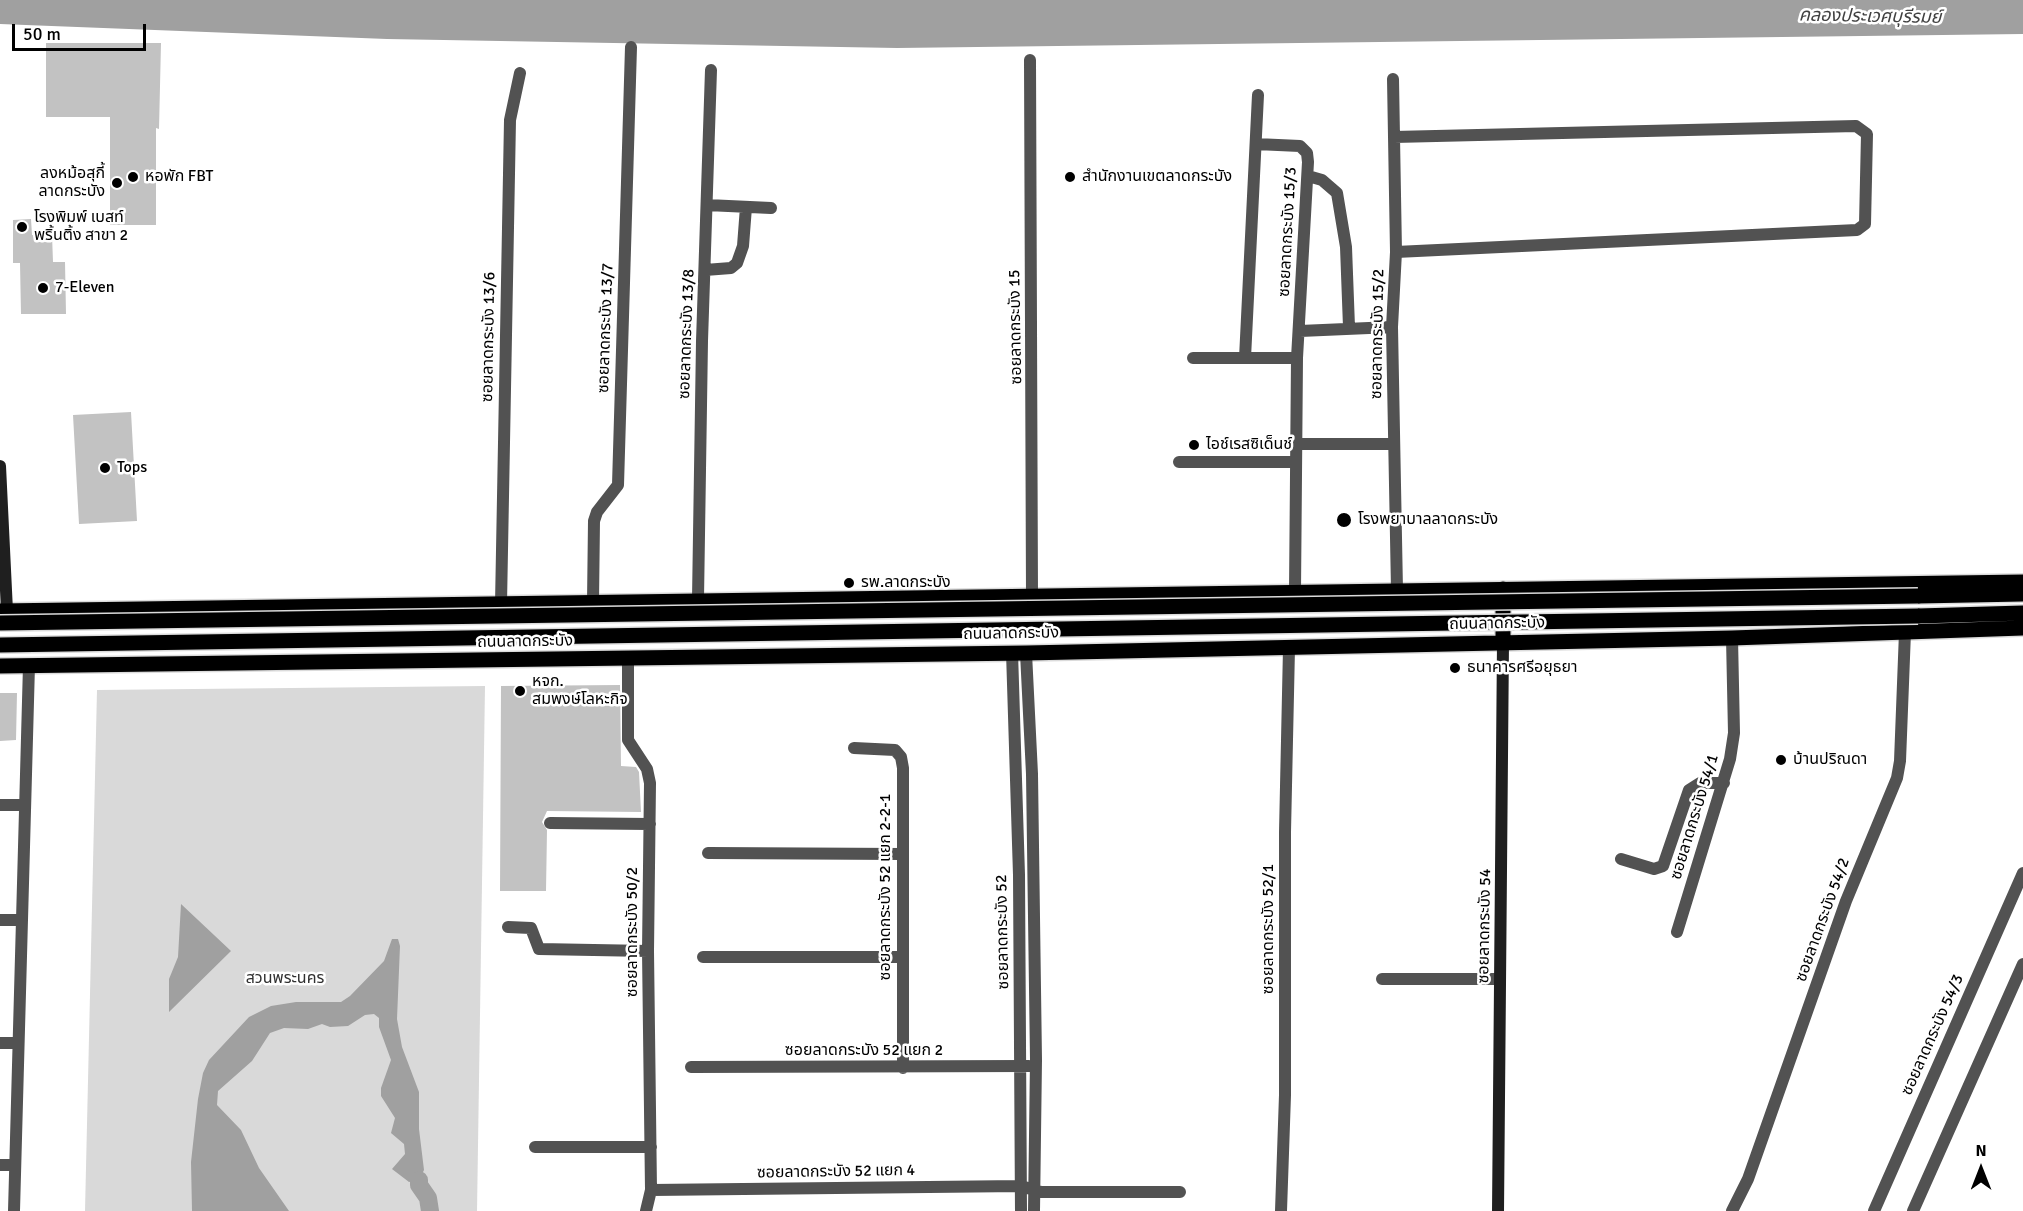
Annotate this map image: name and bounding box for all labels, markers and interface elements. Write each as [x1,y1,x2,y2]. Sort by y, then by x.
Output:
water label: คลองประเวศบุรีรมย์ [1799,5,1941,29]
scale bar [15,12,148,50]
text: 50 m [23,23,61,45]
place label: ลงหม้อสุกี้ ลาดกระบัง [38,164,105,202]
street label: ซอยลาดกระบัง 15/3 [1275,166,1301,298]
place label: หอพัก FBT [145,167,213,187]
place label: สำนักงานเขตลาดกระบัง [1082,167,1232,187]
marker: หอพัก FBT [126,170,140,184]
marker: สำนักงานเขตลาดกระบัง [1063,170,1077,184]
marker: ลงหม้อสุกี้ ลาดกระบัง [110,176,124,190]
place label: โรงพิมพ์ เบสท์ พริ้นติ้ง สาขา 2 [34,208,128,246]
marker: โรงพิมพ์ เบสท์ พริ้นติ้ง สาขา 2 [15,220,29,234]
street label: ซอยลาดกระบัง 13/7 [594,263,618,393]
street label: ซอยลาดกระบัง 13/8 [675,269,699,399]
street label: ซอยลาดกระบัง 15 [1005,269,1027,385]
street label: ซอยลาดกระบัง 15/2 [1367,269,1389,399]
street label: ซอยลาดกระบัง 13/6 [478,272,500,402]
place label: 7-Eleven [55,278,114,298]
marker: 7-Eleven [36,281,50,295]
place label: ไอช์เรสซิเด็นช์ [1206,435,1292,455]
marker: ไอช์เรสซิเด็นช์ [1187,438,1201,452]
place label: Tops [117,458,147,478]
marker: Tops [98,461,112,475]
place label: โรงพยาบาลลาดกระบัง [1358,510,1498,530]
marker: โรงพยาบาลลาดกระบัง [1335,511,1353,529]
place label: รพ.ลาดกระบัง [861,573,951,593]
marker: รพ.ลาดกระบัง [842,576,856,590]
street label: ถนนลาดกระบัง [1449,614,1545,634]
street label: ถนนลาดกระบัง [963,624,1059,644]
street label: ถนนลาดกระบัง [477,632,573,652]
place label: ธนาคารศรีอยุธยา [1467,658,1577,678]
marker: ธนาคารศรีอยุธยา [1448,661,1462,675]
place label: หจก. สมพงษ์โลหะกิจ [532,672,628,710]
marker: หจก. สมพงษ์โลหะกิจ [513,684,527,698]
place label: บ้านปริณดา [1793,750,1867,770]
street label: ซอยลาดกระบัง 54/1 [1667,752,1723,882]
marker: บ้านปริณดา [1774,753,1788,767]
street label: ซอยลาดกระบัง 52 แยก 2-2-1 [876,794,896,980]
street label: ซอยลาดกระบัง 54/2 [1792,855,1854,985]
street label: ซอยลาดกระบัง 52/1 [1259,864,1279,994]
street label: ซอยลาดกระบัง 50/2 [623,867,643,997]
street label: ซอยลาดกระบัง 54 [1474,868,1496,984]
street label: ซอยลาดกระบัง 52 [992,874,1014,990]
park label: สวนพระนคร [246,969,324,989]
street label: ซอยลาดกระบัง 54/3 [1898,972,1968,1098]
street label: ซอยลาดกระบัง 52 แยก 2 [785,1041,943,1061]
north arrow [1951,1139,2011,1199]
text: N [1975,1141,1987,1161]
street label: ซอยลาดกระบัง 52 แยก 4 [757,1161,915,1183]

